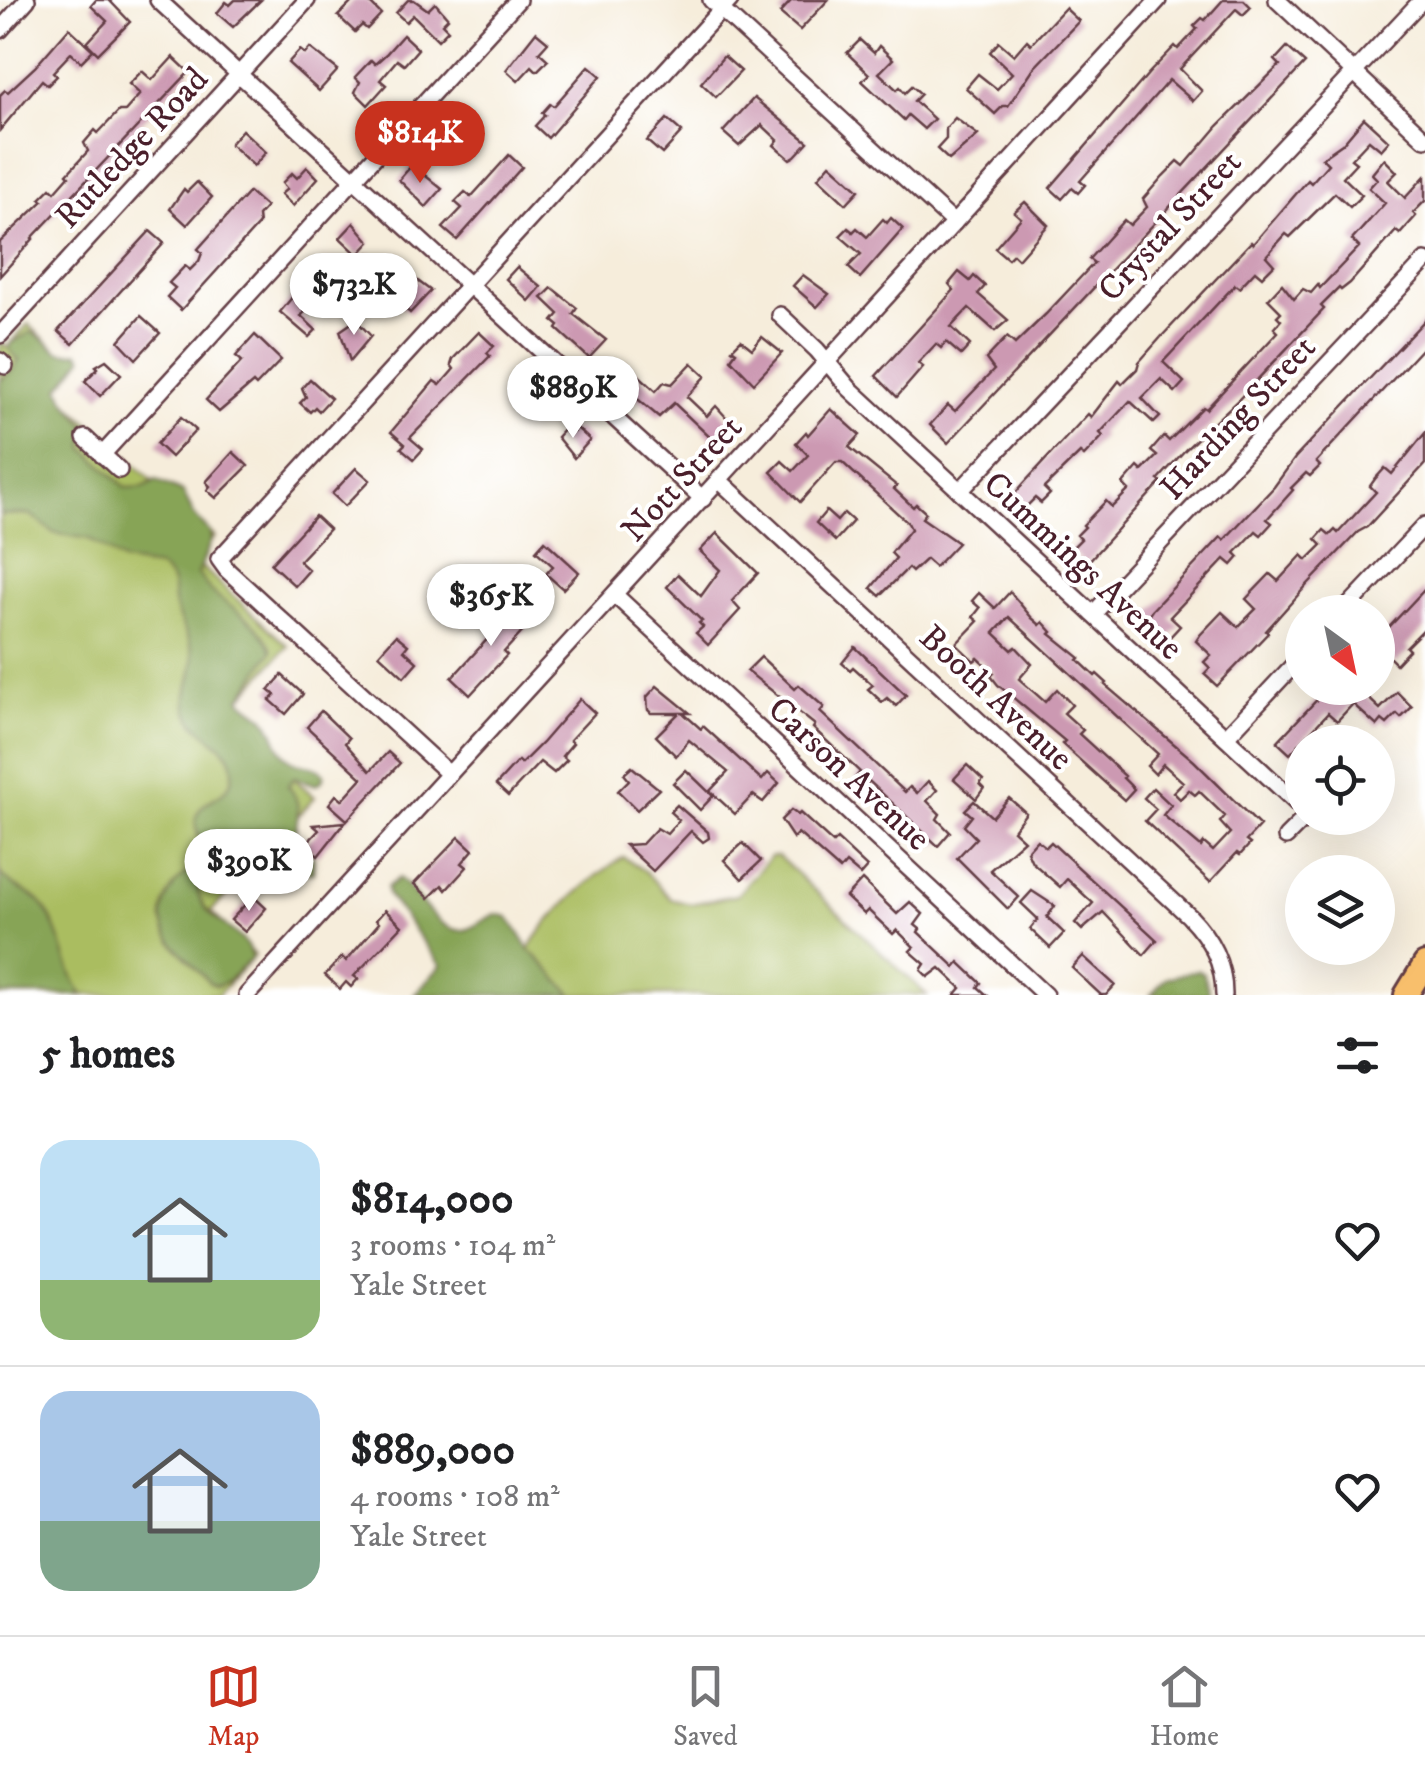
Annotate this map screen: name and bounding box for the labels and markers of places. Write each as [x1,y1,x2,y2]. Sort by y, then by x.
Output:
pin: $814K [350,101,490,186]
pin: $732K [284,253,424,338]
pin: $889K [503,356,643,441]
pin: $365K [421,564,561,649]
pin: $390K [179,829,319,914]

